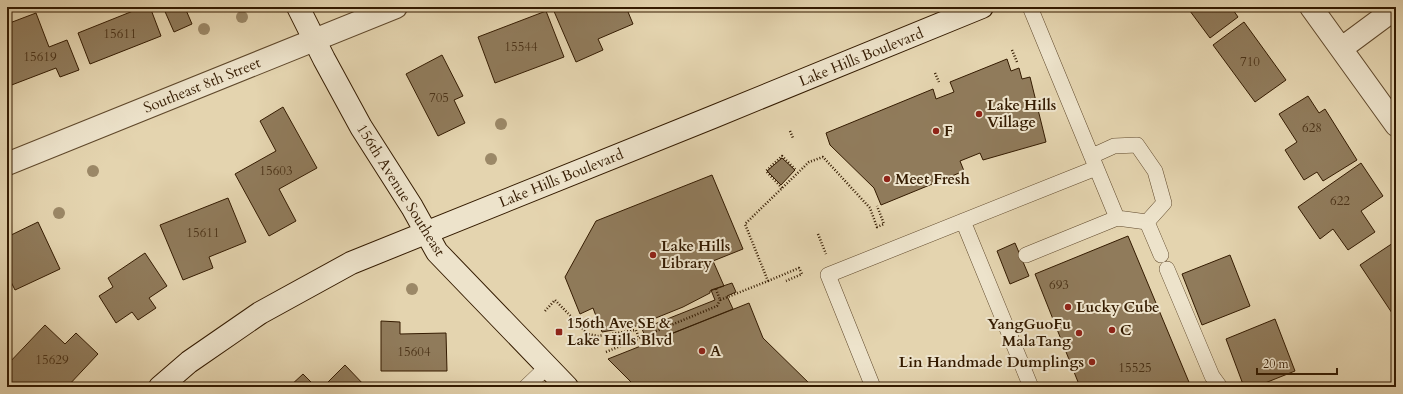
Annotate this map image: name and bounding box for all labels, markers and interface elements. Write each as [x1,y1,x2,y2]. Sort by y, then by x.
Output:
street label: Lake Hills Boulevard [796,23,926,91]
house number: 15611 [103,25,137,43]
house number: 15544 [504,38,538,56]
house number: 15619 [23,48,57,66]
street label: Southeast 8th Street [140,52,264,118]
house number: 710 [1240,53,1260,71]
house number: 705 [429,89,449,107]
place label: Lake Hills Village [987,95,1056,132]
marker: Lake Hills Village [974,109,984,119]
house number: 628 [1302,119,1322,137]
street label: 156th Avenue Southeast [352,120,450,260]
place label: F [944,121,953,141]
marker: F [931,126,941,136]
street label: Lake Hills Boulevard [496,144,626,212]
house number: 15603 [259,162,293,180]
place label: Meet Fresh [895,169,970,189]
marker: Meet Fresh [882,174,892,184]
house number: 622 [1330,192,1350,210]
house number: 15611 [186,224,220,242]
place label: Lake Hills Library [661,236,730,273]
marker: Lake Hills Library [648,250,658,260]
house number: 693 [1049,276,1069,294]
place label: Lucky Cube [1076,297,1159,317]
marker: Lucky Cube [1063,302,1073,312]
place label: 156th Ave SE & Lake Hills Blvd [567,313,673,350]
place label: YangGuoFu MalaTang [987,314,1071,351]
place label: C [1120,320,1132,340]
marker: C [1107,325,1117,335]
marker: 156th Ave SE & Lake Hills Blvd [554,327,564,337]
marker: YangGuoFu MalaTang [1074,328,1084,338]
place label: A [710,341,722,361]
house number: 15604 [397,343,431,361]
marker: A [697,346,707,356]
scale bar [1257,350,1337,376]
house number: 15629 [35,351,69,369]
place label: Lin Handmade Dumplings [899,352,1084,372]
text: 20 m [1263,356,1290,372]
marker: Lin Handmade Dumplings [1087,357,1097,367]
house number: 15525 [1118,359,1152,377]

